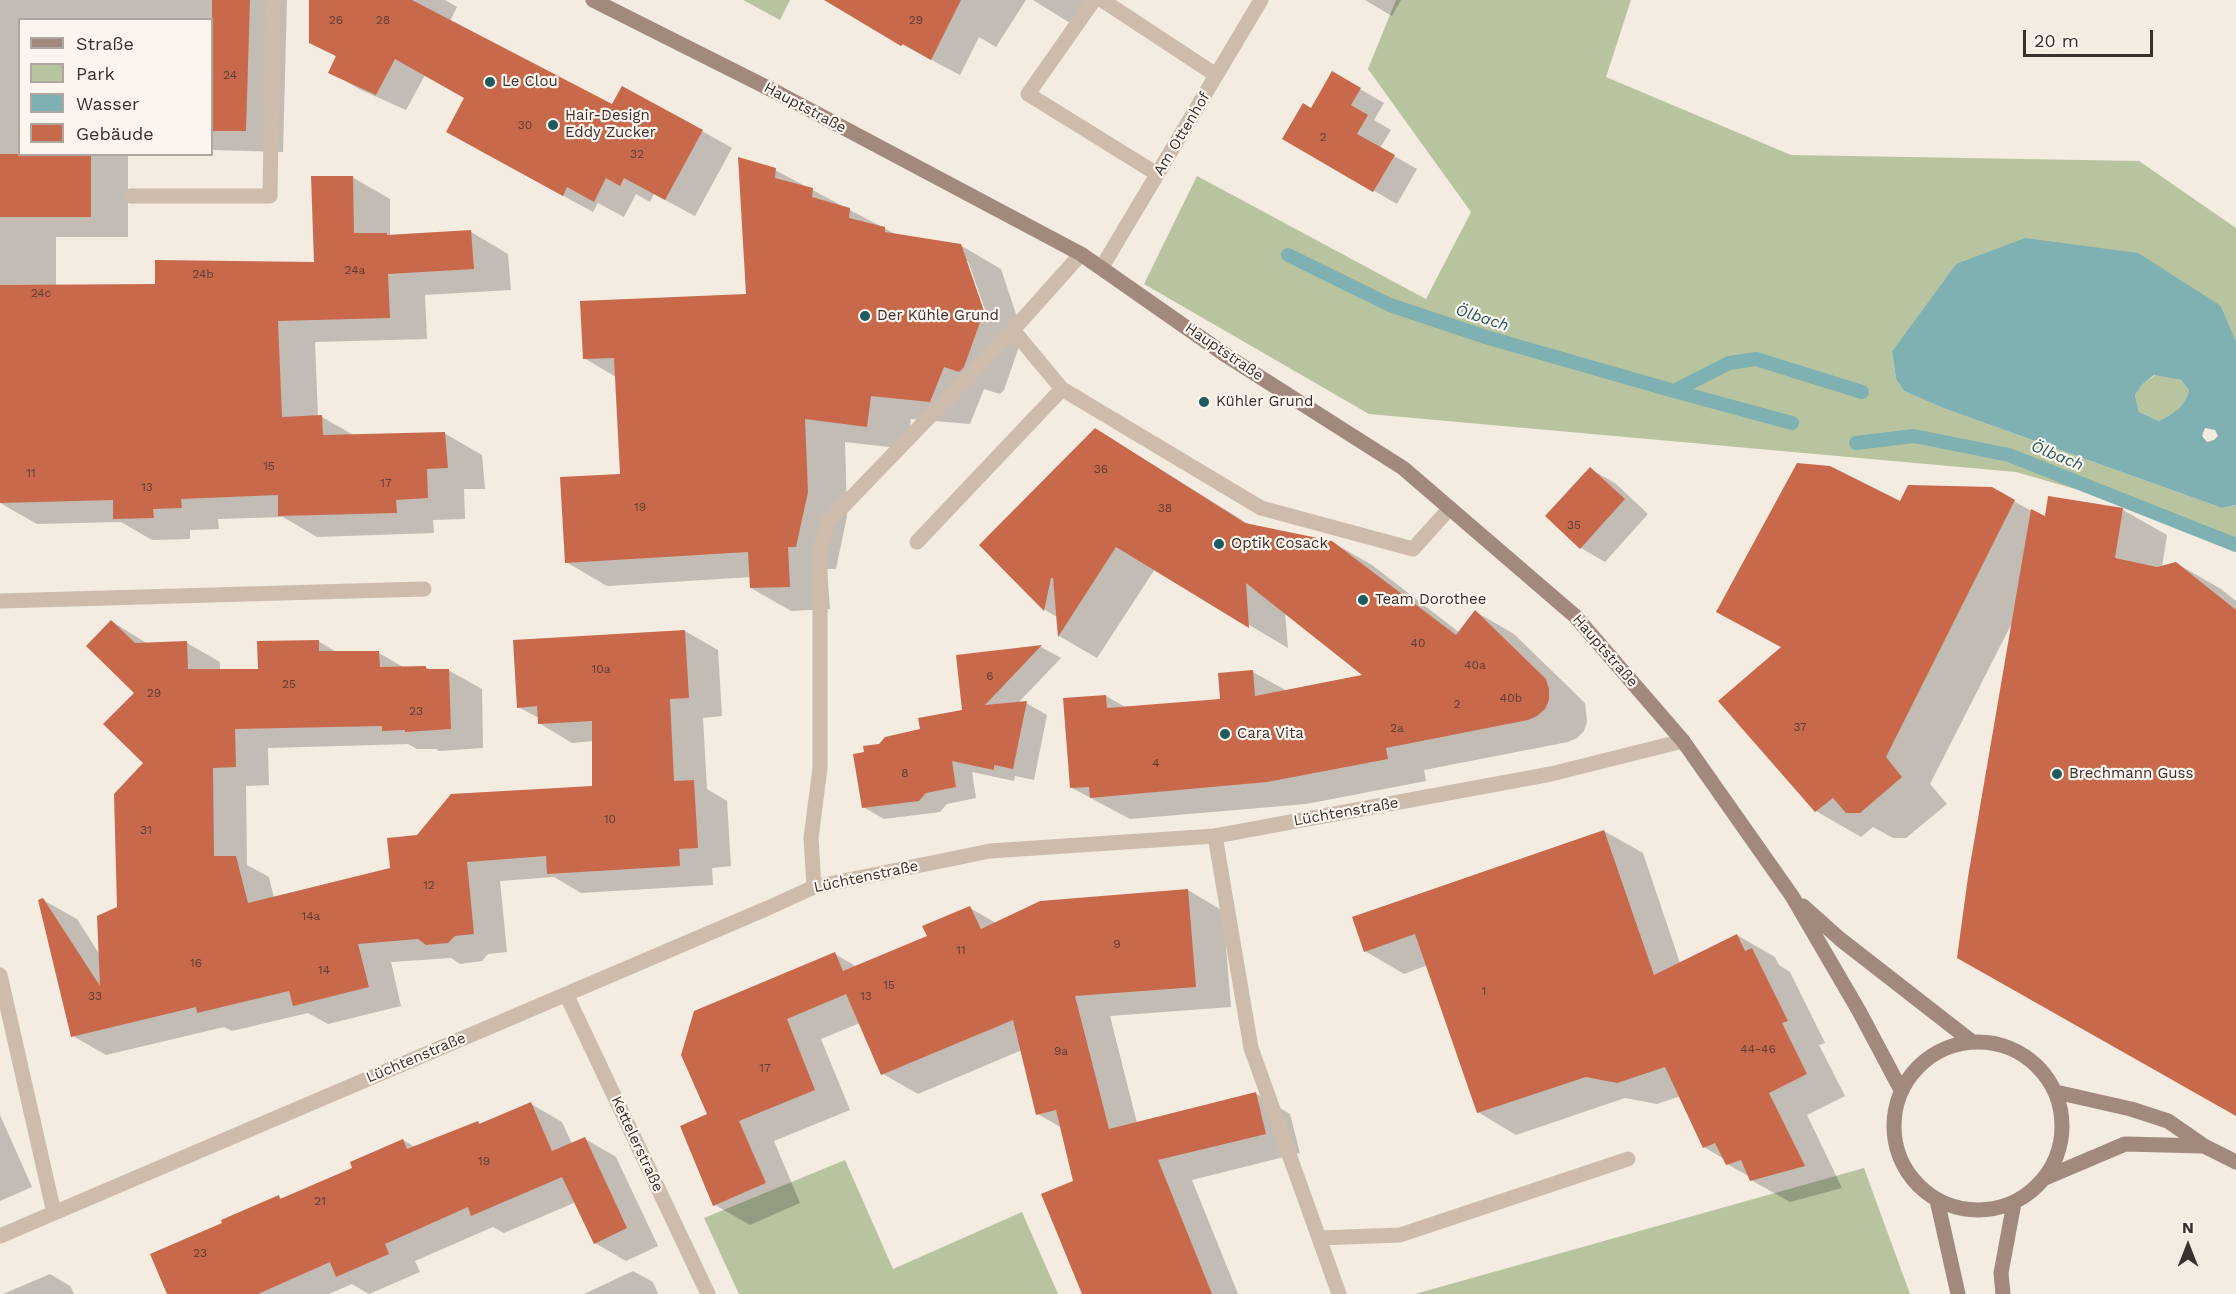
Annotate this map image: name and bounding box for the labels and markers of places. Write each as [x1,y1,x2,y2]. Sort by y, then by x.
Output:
place label: Le Clou [502,73,558,91]
marker: Le Clou [483,75,497,89]
place label: Hair-Design Eddy Zucker [565,107,656,142]
marker: Hair-Design Eddy Zucker [546,118,560,132]
place label: Der Kühle Grund [877,307,999,325]
marker: Der Kühle Grund [858,309,872,323]
place label: Kühler Grund [1216,393,1313,411]
marker: Kühler Grund [1197,395,1211,409]
place label: Optik Cosack [1231,535,1328,553]
marker: Optik Cosack [1212,537,1226,551]
place label: Team Dorothee [1375,591,1486,609]
marker: Team Dorothee [1356,593,1370,607]
place label: Cara Vita [1237,725,1304,743]
marker: Cara Vita [1218,727,1232,741]
place label: Brechmann Guss [2069,765,2193,783]
marker: Brechmann Guss [2050,767,2064,781]

